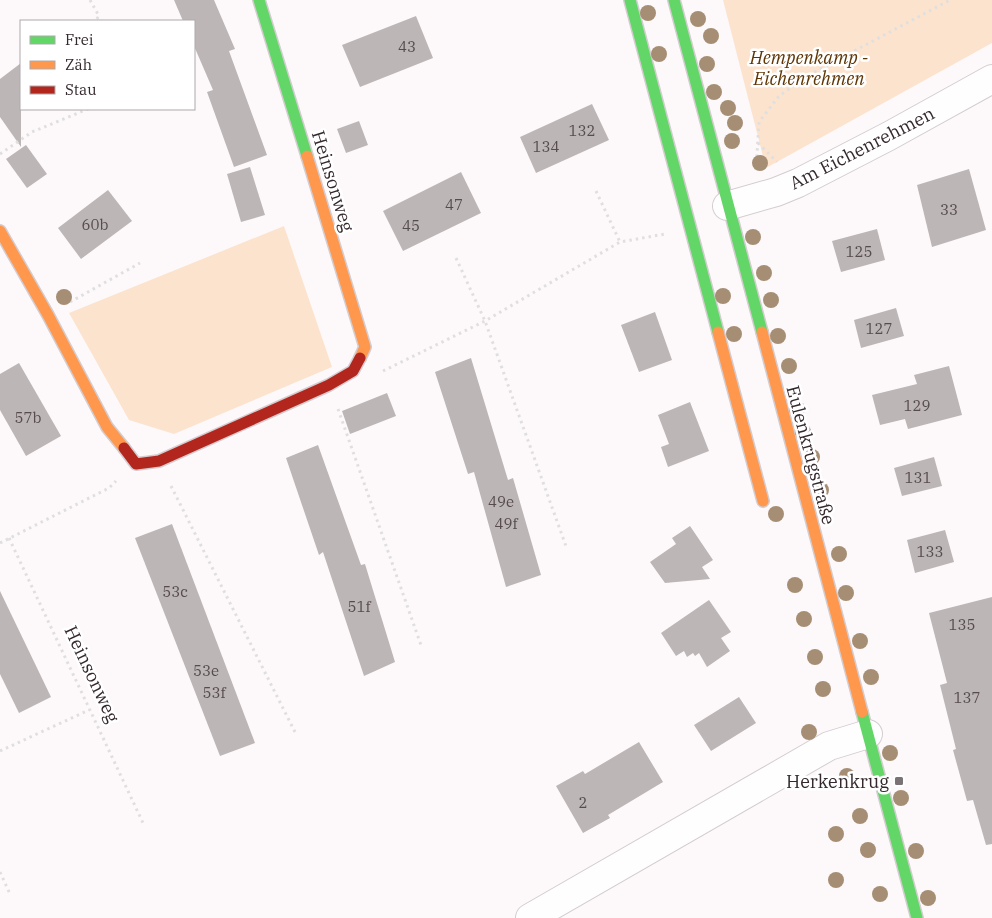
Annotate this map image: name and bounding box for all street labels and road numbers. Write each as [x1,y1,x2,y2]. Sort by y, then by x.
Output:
street label: Am Eichenrehmen [786,101,938,195]
street label: Heinsonweg [307,128,359,235]
street label: Eulenkrugstraße [781,383,841,527]
street label: Heinsonweg [59,622,125,726]

